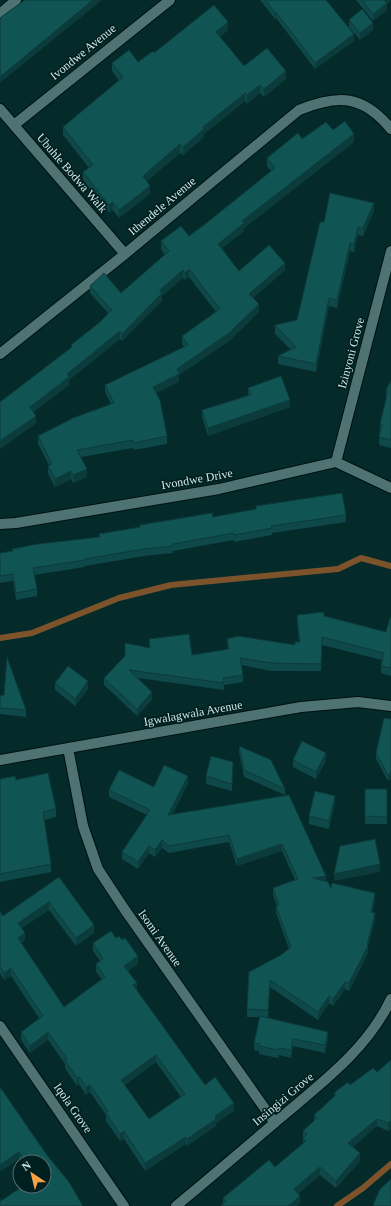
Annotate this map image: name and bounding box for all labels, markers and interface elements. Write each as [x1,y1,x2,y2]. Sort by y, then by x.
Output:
street label: Ivondwe Avenue [47,21,119,83]
street label: Ubuhle Bodwa Walk [34,131,110,215]
street label: Ithendele Avenue [126,174,198,238]
street label: Izinyoni Grove [335,316,367,390]
street label: Ivondwe Drive [160,466,234,492]
street label: Igwalagwala Avenue [143,697,243,729]
street label: Isomi Avenue [135,907,185,969]
street label: Insingizi Grove [250,1070,316,1128]
street label: Iqola Grove [51,1080,95,1136]
north arrow [12,1154,52,1194]
text: N [20,1159,33,1173]

